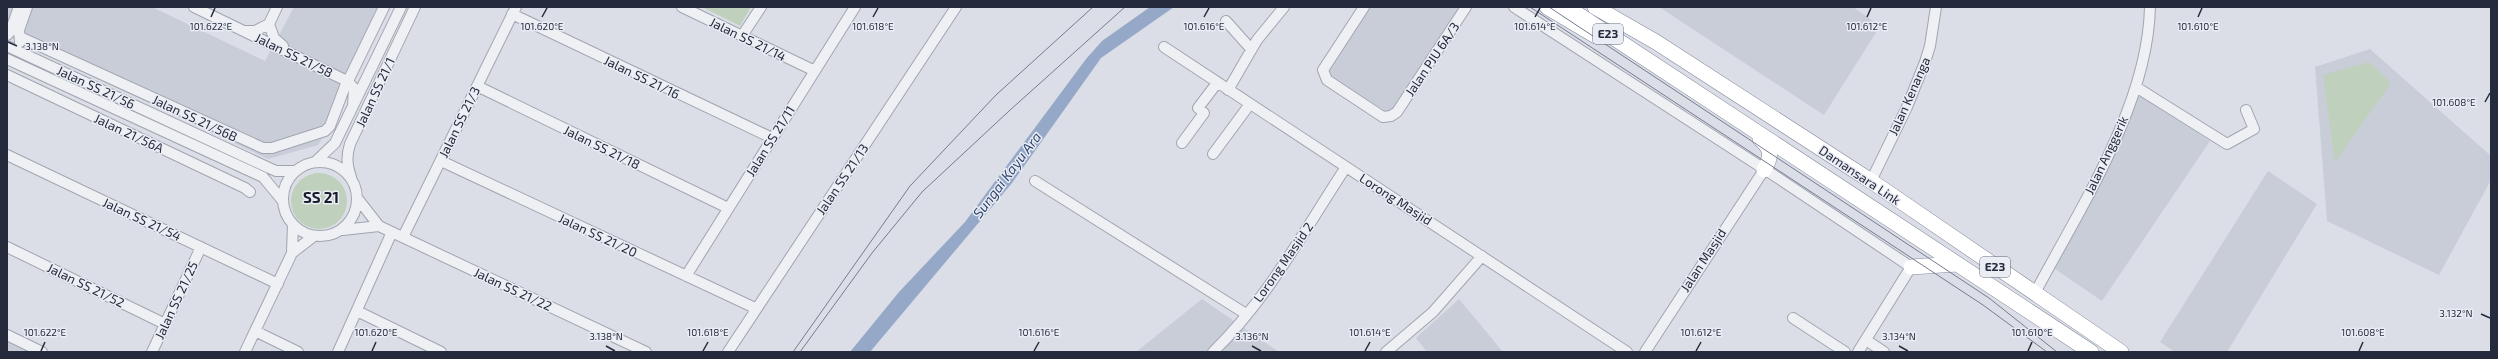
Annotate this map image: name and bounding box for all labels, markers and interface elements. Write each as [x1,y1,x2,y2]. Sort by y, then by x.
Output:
street label: Jalan SS 21/14 [707,14,789,64]
street label: Jalan PJU 6A/3 [1401,19,1463,99]
text: 101.622°E [190,20,233,32]
text: 101.620°E [521,20,564,32]
text: 101.618°E [852,20,894,32]
text: 101.616°E [1184,20,1225,32]
text: 101.614°E [1514,20,1556,32]
text: 101.612°E [1847,20,1888,32]
text: 101.610°E [2177,20,2219,32]
road number: E23 [1593,24,1623,44]
street label: Jalan SS 21/58 [252,29,336,81]
text: 3.138°N [25,40,59,52]
street label: Jalan SS 21/16 [602,52,682,102]
street label: Jalan Kenanga [1885,54,1933,138]
street label: Jalan SS 21/1 [352,55,398,129]
street label: Jalan SS 21/56 [55,62,137,112]
street label: Jalan SS 21/3 [435,84,483,160]
street label: Jalan SS 21/56B [150,91,240,145]
text: 101.608°E [2432,96,2476,108]
street label: Jalan SS 21/11 [742,103,798,179]
street label: Jalan 21/56A [92,110,166,156]
street label: Jalan Anggerik [2081,113,2131,197]
street label: Jalan SS 21/18 [561,122,643,172]
water label: Sungai Kayu Ara [969,128,1044,221]
street label: Jalan SS 21/13 [812,140,872,218]
street label: Damansara Link [1816,142,1904,208]
street label: Lorong Masjid [1357,170,1435,228]
district label: SS 21 [303,188,339,206]
street label: Jalan SS 21/54 [100,194,184,244]
street label: Jalan SS 21/20 [556,210,640,260]
street label: Lorong Masjid 2 [1250,219,1316,305]
street label: Jalan Masjid [1677,225,1729,295]
road number: E23 [1980,257,2010,277]
street label: Jalan SS 21/52 [45,259,127,311]
street label: Jalan SS 21/25 [151,259,201,341]
street label: Jalan SS 21/22 [471,264,555,314]
text: 3.132°N [2439,307,2473,319]
text: 101.622°E [24,326,67,338]
text: 101.620°E [355,326,398,338]
text: 101.618°E [687,326,729,338]
text: 101.616°E [1019,326,1060,338]
text: 101.614°E [1349,326,1391,338]
text: 101.612°E [1681,326,1722,338]
text: 101.610°E [2011,326,2053,338]
text: 101.608°E [2341,326,2385,338]
text: 3.138°N [589,330,623,342]
text: 3.136°N [1235,330,1269,342]
text: 3.134°N [1882,330,1916,342]

